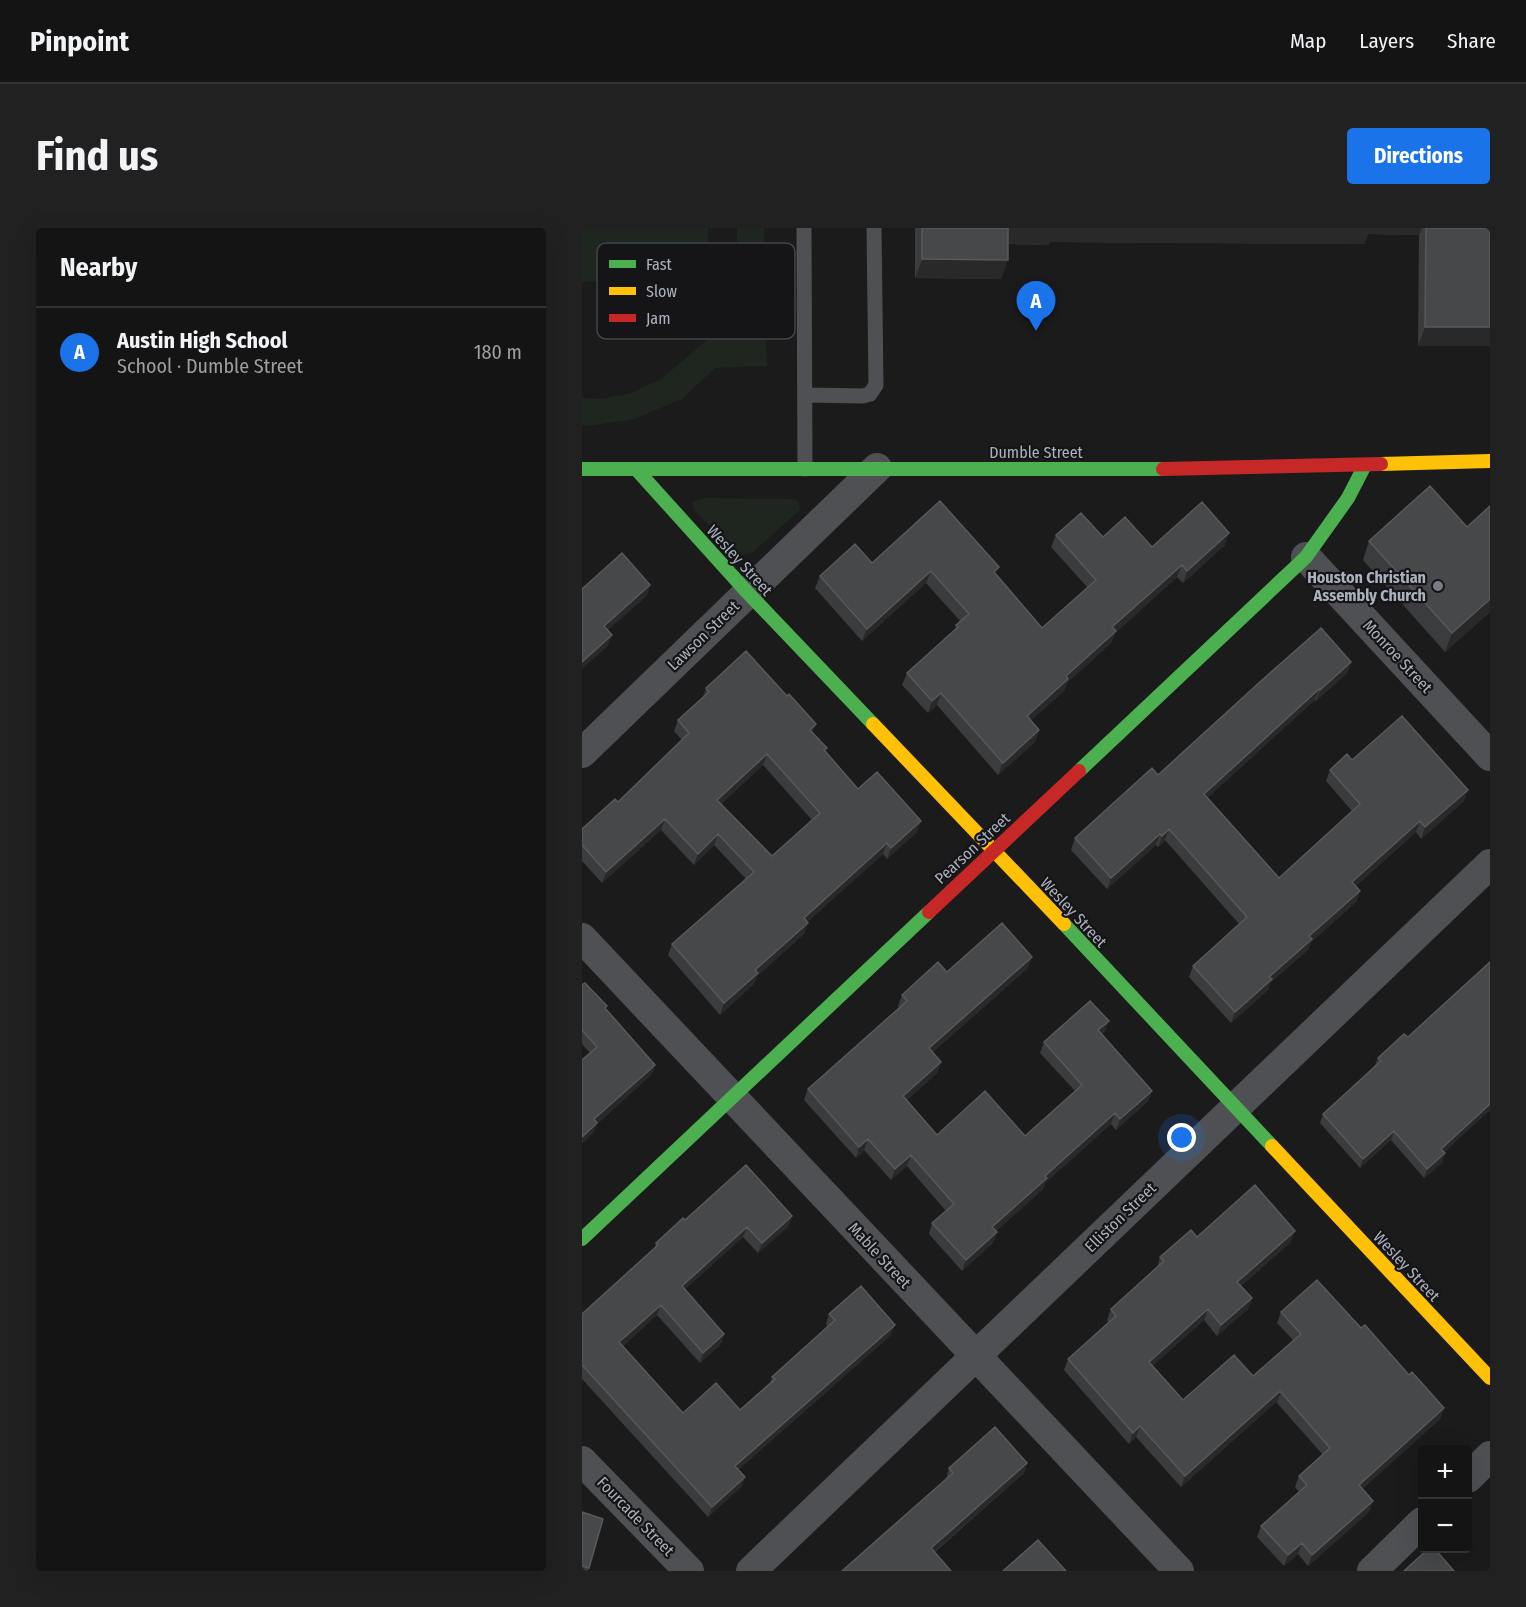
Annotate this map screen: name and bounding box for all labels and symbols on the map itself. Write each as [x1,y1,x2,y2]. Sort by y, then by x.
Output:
legend [597,243,795,339]
text: Fast [646,255,673,274]
text: Slow [646,282,677,301]
pin: A [1016,282,1056,331]
text: Jam [646,309,671,328]
street label: Dumble Street [989,443,1084,462]
street label: Wesley Street [703,521,777,600]
place label: Houston Christian Assembly Church [1307,568,1426,605]
marker: Houston Christian Assembly Church [1431,579,1445,593]
street label: Lawson Street [664,596,744,674]
street label: Monroe Street [1359,616,1437,697]
street label: Pearson Street [931,808,1014,888]
street label: Wesley Street [1036,873,1111,952]
your location [1167,1123,1196,1152]
street label: Elliston Street [1081,1178,1160,1256]
street label: Mable Street [844,1219,915,1293]
street label: Wesley Street [1369,1227,1444,1306]
street label: Fourcade Street [593,1473,679,1560]

